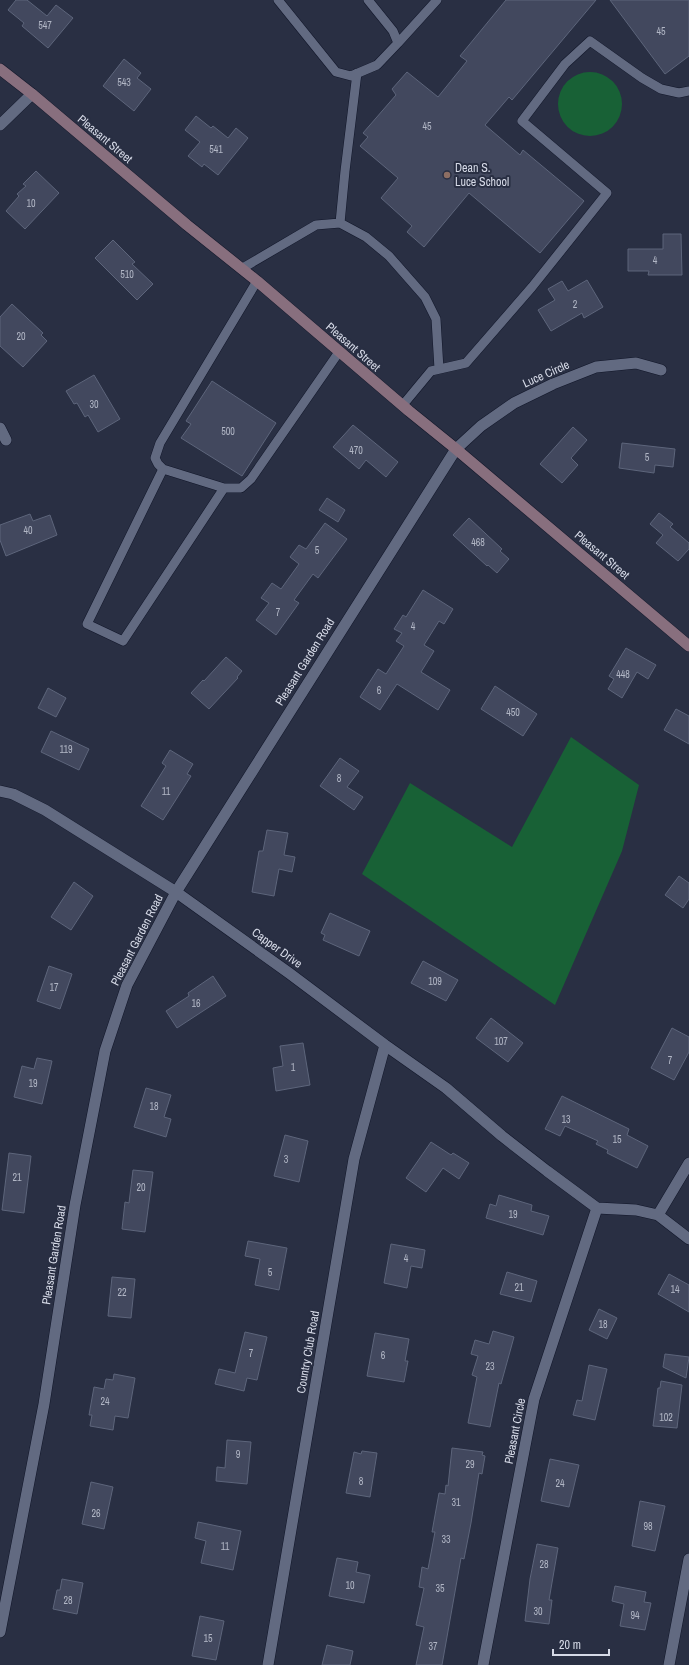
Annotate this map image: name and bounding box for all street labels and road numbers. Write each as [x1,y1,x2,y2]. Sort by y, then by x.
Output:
street label: Pleasant Street [74,111,136,167]
street label: Pleasant Street [322,319,384,375]
street label: Luce Circle [520,357,572,391]
street label: Pleasant Street [571,527,633,583]
street label: Pleasant Garden Road [272,615,338,709]
street label: Pleasant Garden Road [107,892,167,988]
street label: Capper Drive [249,924,305,972]
street label: Pleasant Garden Road [38,1204,70,1306]
street label: Country Club Road [293,1309,323,1395]
street label: Pleasant Circle [501,1397,529,1465]

